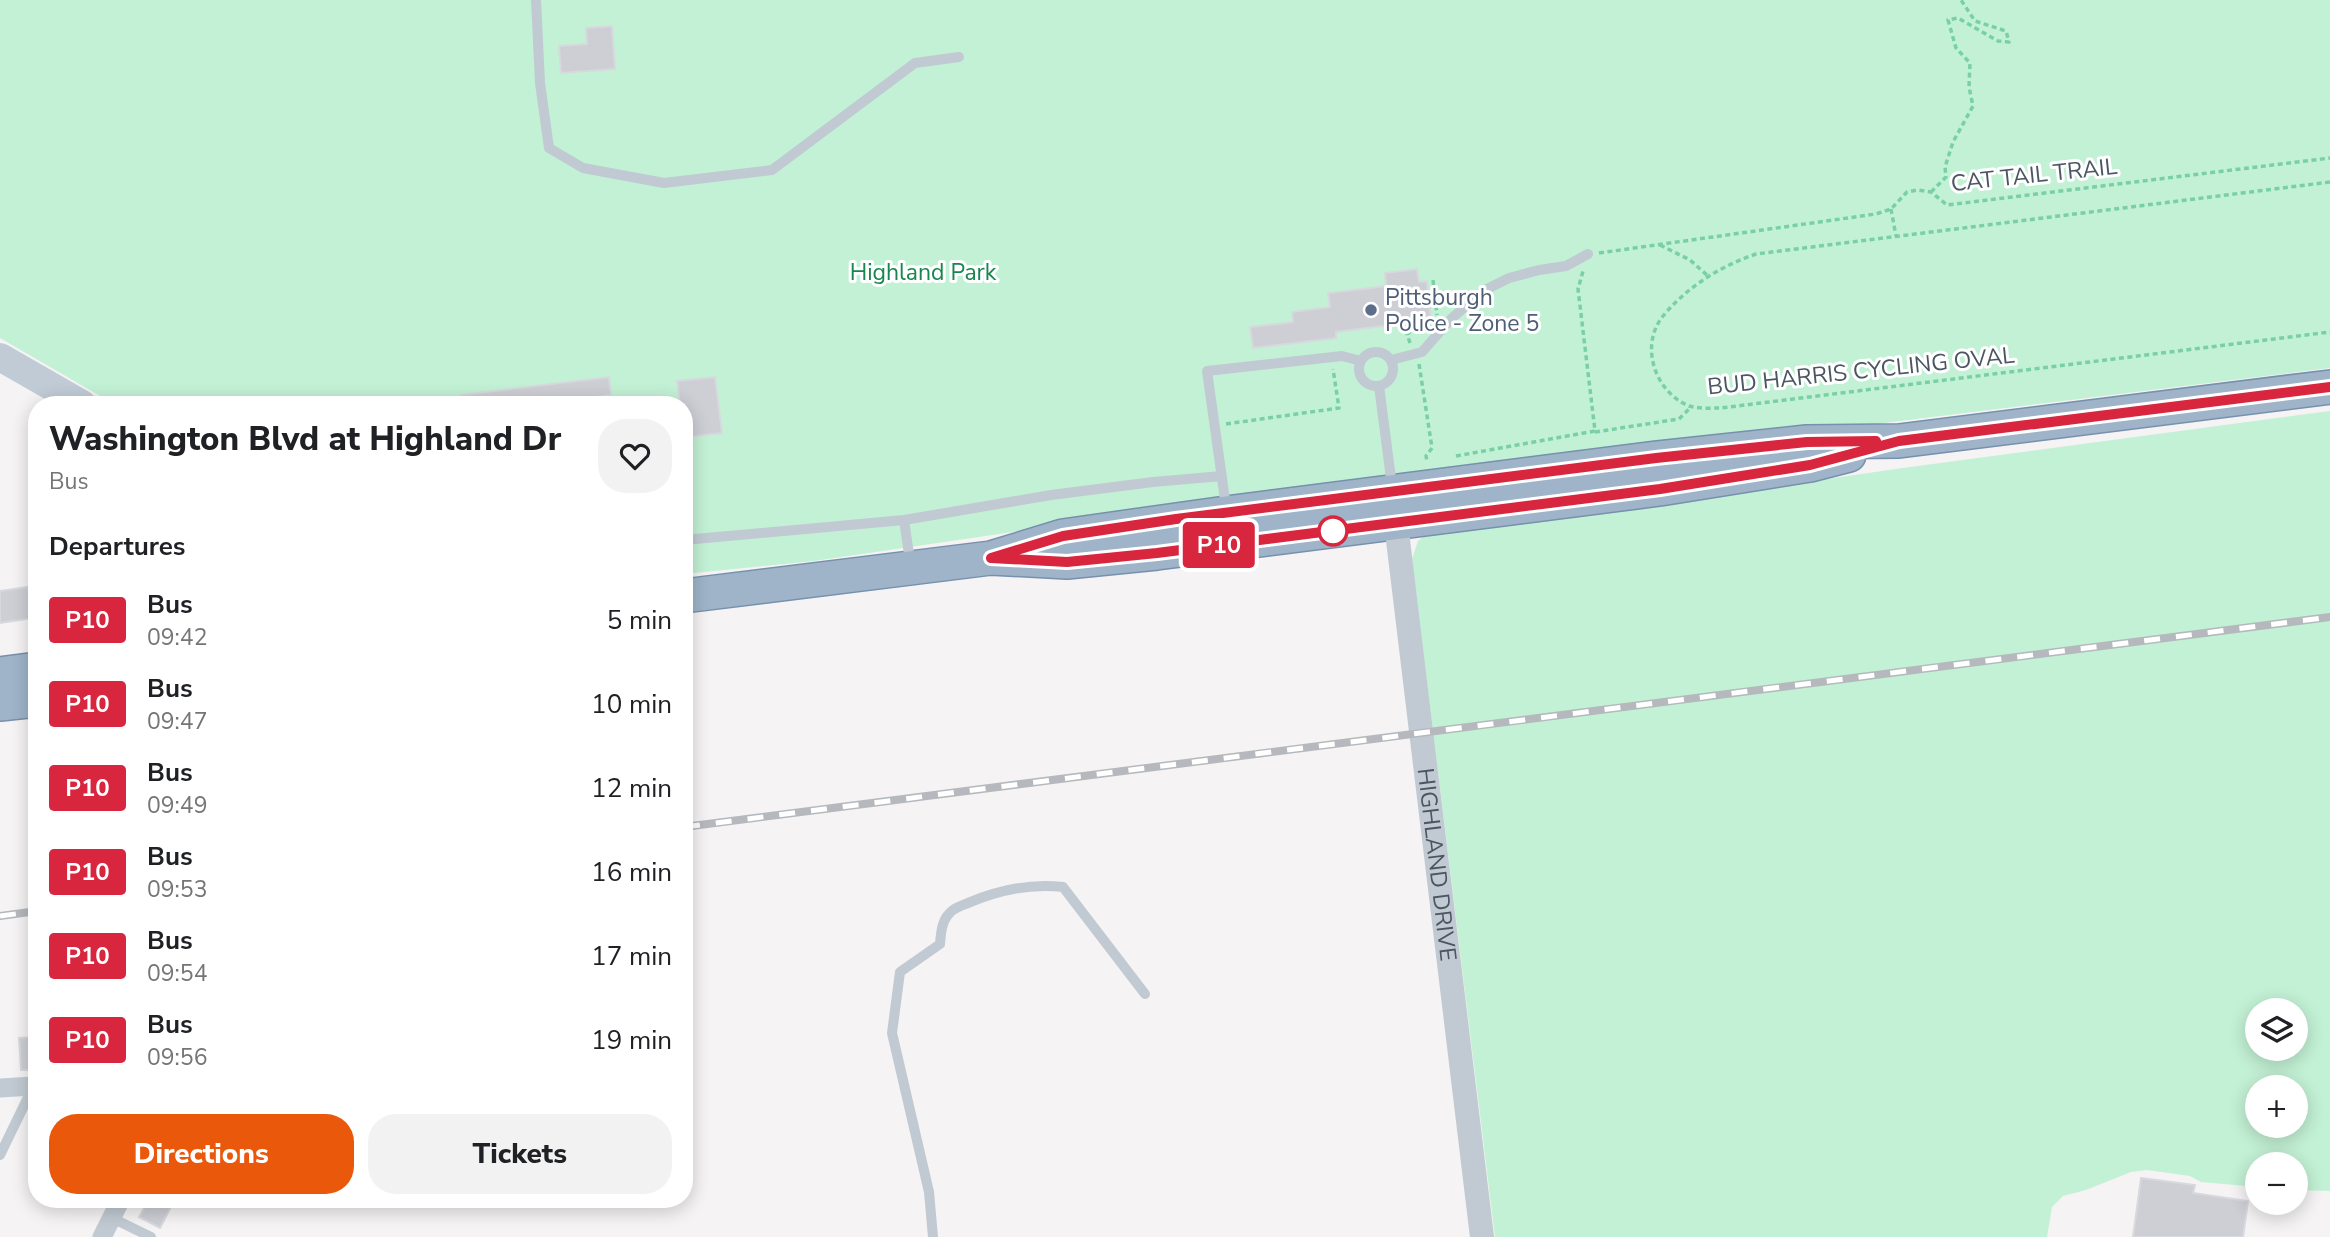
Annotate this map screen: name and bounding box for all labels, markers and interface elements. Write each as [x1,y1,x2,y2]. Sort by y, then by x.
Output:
street label: CAT TAIL TRAIL [1949,151,2119,199]
park label: Highland Park [850,257,997,288]
place label: Pittsburgh Police - Zone 5 [1385,282,1539,339]
marker: Pittsburgh Police - Zone 5 [1363,302,1379,318]
street label: BUD HARRIS CYCLING OVAL [1706,339,2017,403]
text: Washington Blvd at Highland Dr [49,417,561,462]
button: heart [598,419,672,493]
text: Bus [49,466,89,497]
unlabelled marker [1318,516,1348,546]
line badge: P10 [1179,522,1259,568]
text: Departures [49,529,185,564]
text: P10 [1197,529,1241,561]
text: Bus [147,587,193,622]
text: 5 min [607,603,672,638]
text: P10 [65,604,110,636]
text: 09:42 [147,622,207,653]
text: Bus [147,671,193,706]
text: 10 min [591,687,672,722]
text: P10 [65,688,110,720]
text: 09:47 [147,706,207,737]
text: Bus [147,755,193,790]
street label: HIGHLAND DRIVE [1410,766,1464,963]
text: 12 min [591,771,672,806]
text: P10 [65,772,110,804]
text: 09:49 [147,790,207,821]
text: Bus [147,839,193,874]
text: 16 min [591,855,672,890]
text: P10 [65,856,110,888]
text: 09:53 [147,874,207,905]
text: Bus [147,923,193,958]
text: 17 min [591,939,672,974]
text: P10 [65,940,110,972]
text: 09:54 [147,958,207,989]
map controls [2245,998,2308,1215]
button: layers [2245,998,2308,1061]
text: Bus [147,1007,193,1042]
text: 19 min [591,1023,672,1058]
text: P10 [65,1024,110,1056]
text: 09:56 [147,1042,207,1073]
button: + [2245,1075,2308,1138]
button: Directions [49,1114,354,1194]
button: Tickets [368,1114,672,1194]
button: − [2245,1152,2308,1215]

